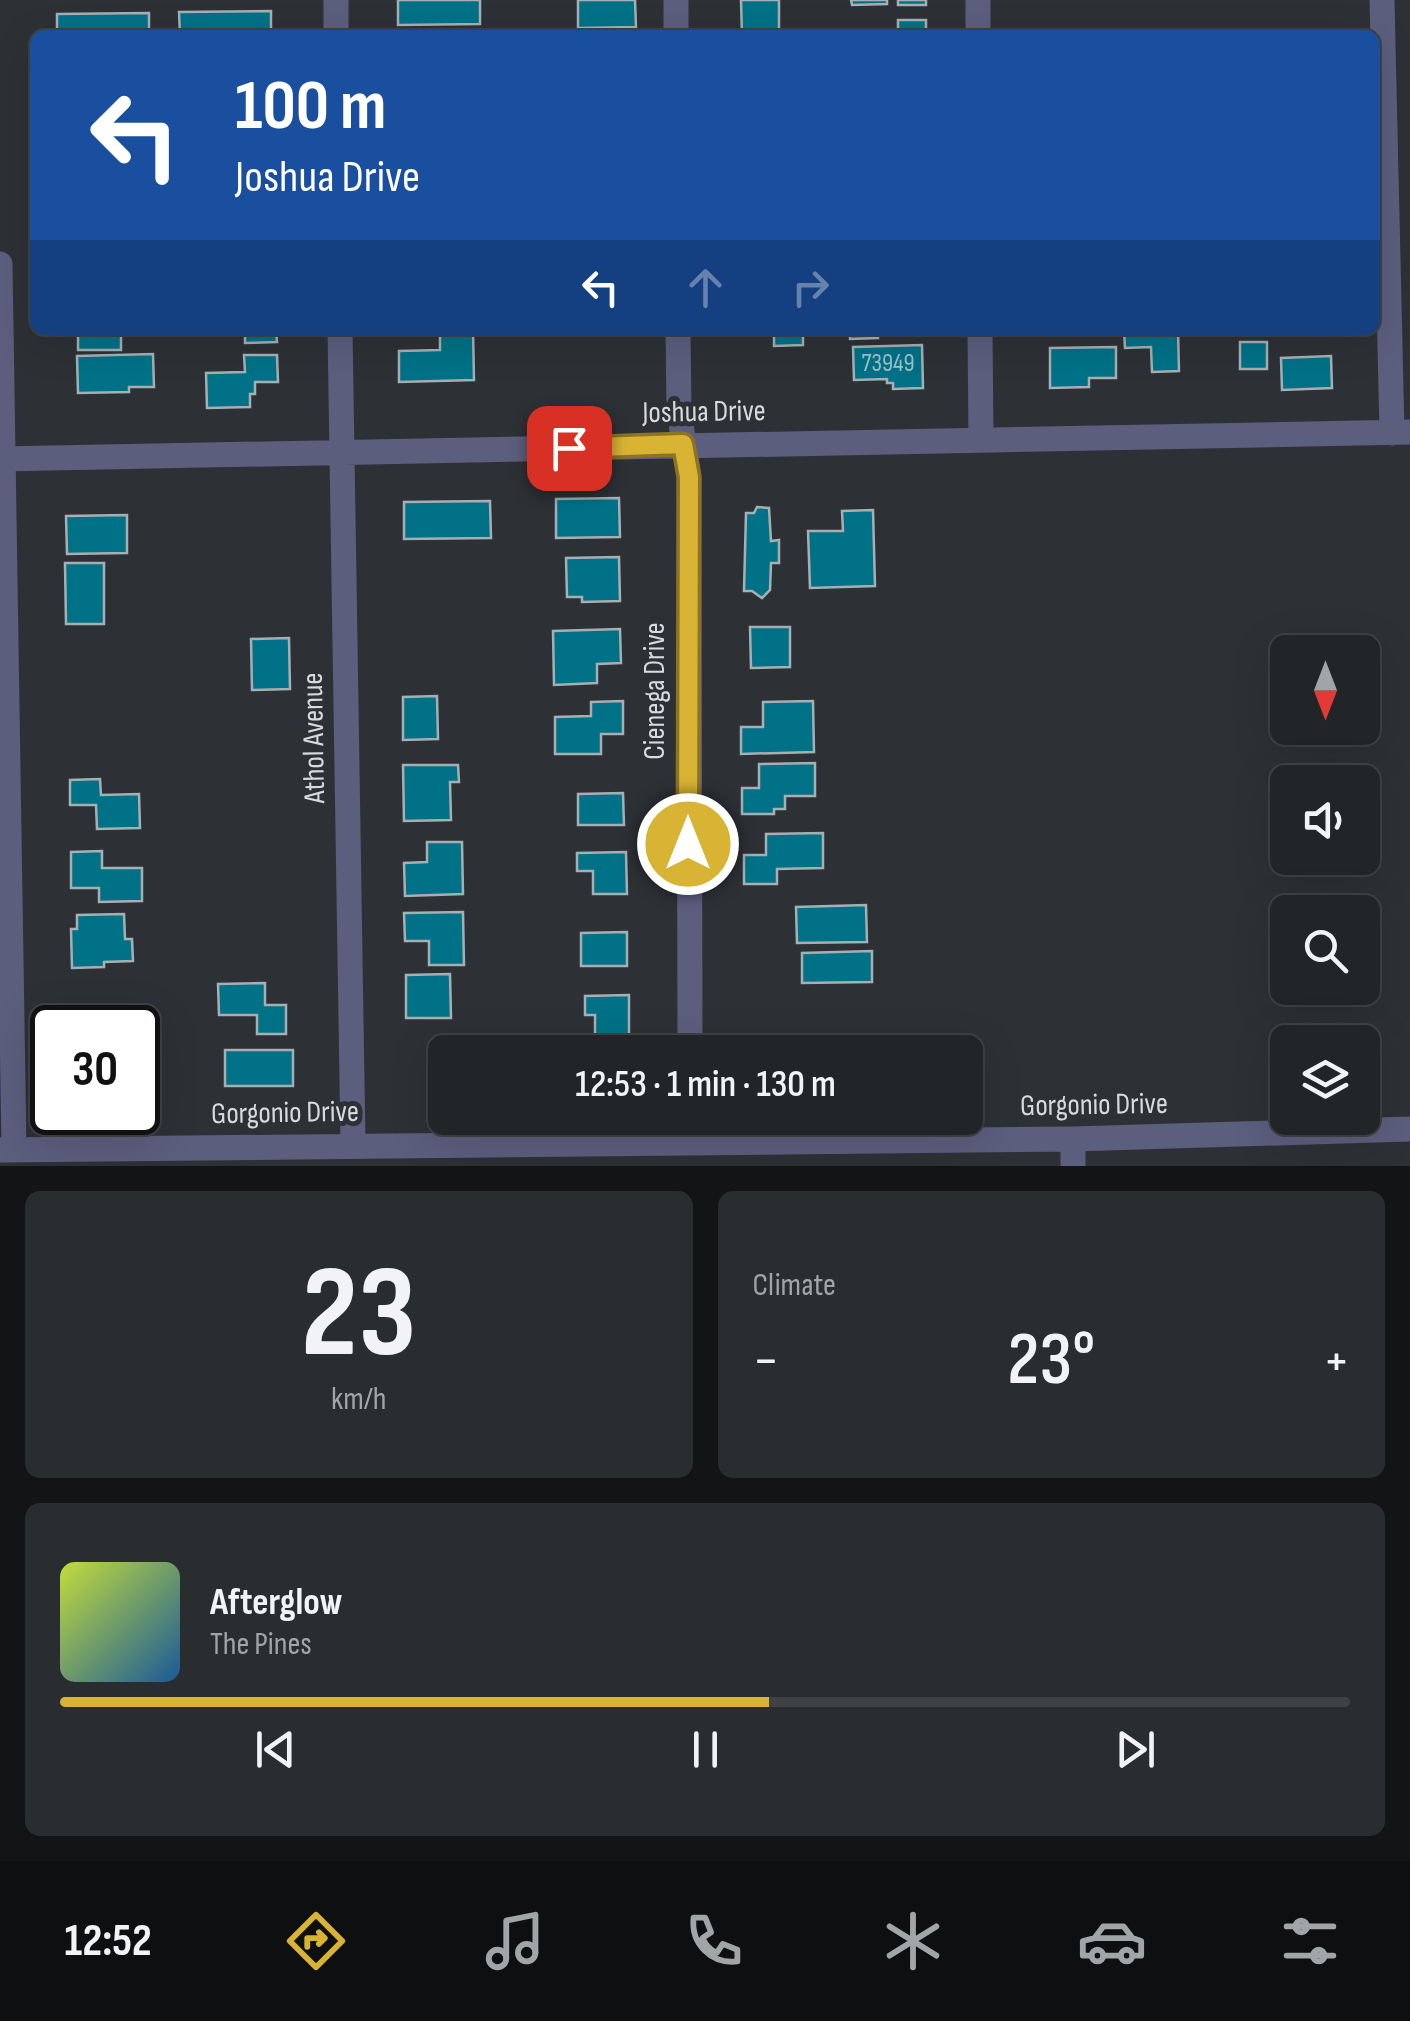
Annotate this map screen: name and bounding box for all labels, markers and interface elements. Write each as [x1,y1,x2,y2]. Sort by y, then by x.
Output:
text: 100 m [235,65,386,149]
icon: left [70,70,200,200]
text: Joshua Drive [235,150,420,205]
icon: left [573,260,628,315]
icon: ahead [678,260,733,315]
icon: right [783,260,838,315]
house number: 73949 [861,348,915,379]
street label: Joshua Drive [641,393,766,431]
pin [527,406,612,491]
icon: arrive [542,421,597,476]
street label: Cienega Drive [637,622,673,760]
north arrow [1270,635,1380,745]
map controls [1270,635,1380,1135]
street label: Athol Avenue [295,672,333,805]
button: sound [1270,765,1380,875]
position arrow [636,792,740,896]
button: search [1270,895,1380,1005]
speed limit sign: 30 [30,1005,160,1135]
button: layers [1270,1025,1380,1135]
text: 12:53 · 1 min · 130 m [575,1062,836,1107]
street label: Gorgonio Drive [1020,1086,1168,1124]
street label: Gorgonio Drive [211,1094,359,1132]
text: 23 [301,1237,416,1393]
text: Climate [753,1266,836,1305]
text: 23° [1007,1315,1095,1406]
text: − [753,1328,779,1395]
text: + [1323,1328,1350,1395]
text: km/h [331,1380,386,1419]
text: Afterglow [210,1580,343,1625]
text: The Pines [210,1625,312,1664]
icon: previous [248,1722,303,1777]
icon: pause [678,1722,733,1777]
icon: next [1108,1722,1163,1777]
icon: directions [281,1906,351,1976]
icon: music [480,1906,550,1976]
icon: phone [679,1906,749,1976]
icon: climate [878,1906,948,1976]
icon: car [1077,1906,1147,1976]
icon: filters [1275,1906,1345,1976]
text: 12:52 [64,1914,152,1969]

